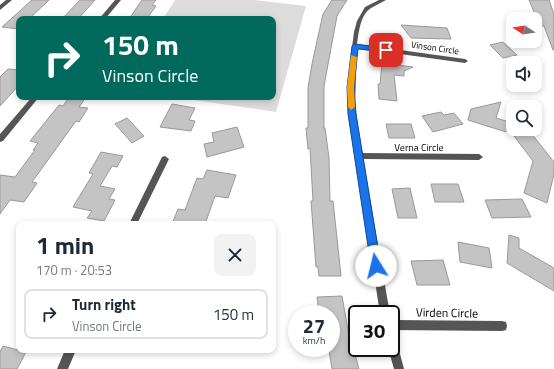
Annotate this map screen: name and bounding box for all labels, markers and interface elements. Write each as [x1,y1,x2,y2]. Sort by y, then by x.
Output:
north arrow [506,12,542,48]
map controls [506,12,542,136]
text: 150 m [102,23,179,66]
icon: right [36,32,88,84]
pin [369,33,403,67]
street label: Vinson Circle [410,38,460,57]
icon: arrive [375,39,397,61]
button: sound [506,56,542,92]
text: Vinson Circle [102,62,198,89]
button: search [506,100,542,136]
street label: Verna Circle [394,140,444,155]
text: 1 min [36,227,94,263]
button: close [214,234,256,276]
position arrow [355,245,397,287]
text: 170 m · 20:53 [36,260,112,280]
text: Turn right [72,293,136,316]
street label: Virden Circle [416,302,478,323]
icon: right [38,303,60,325]
text: 150 m [213,303,254,326]
speed limit sign: 30 [348,305,400,357]
text: 27 [303,310,325,341]
text: Vinson Circle [72,316,142,336]
text: km/h [303,333,325,348]

